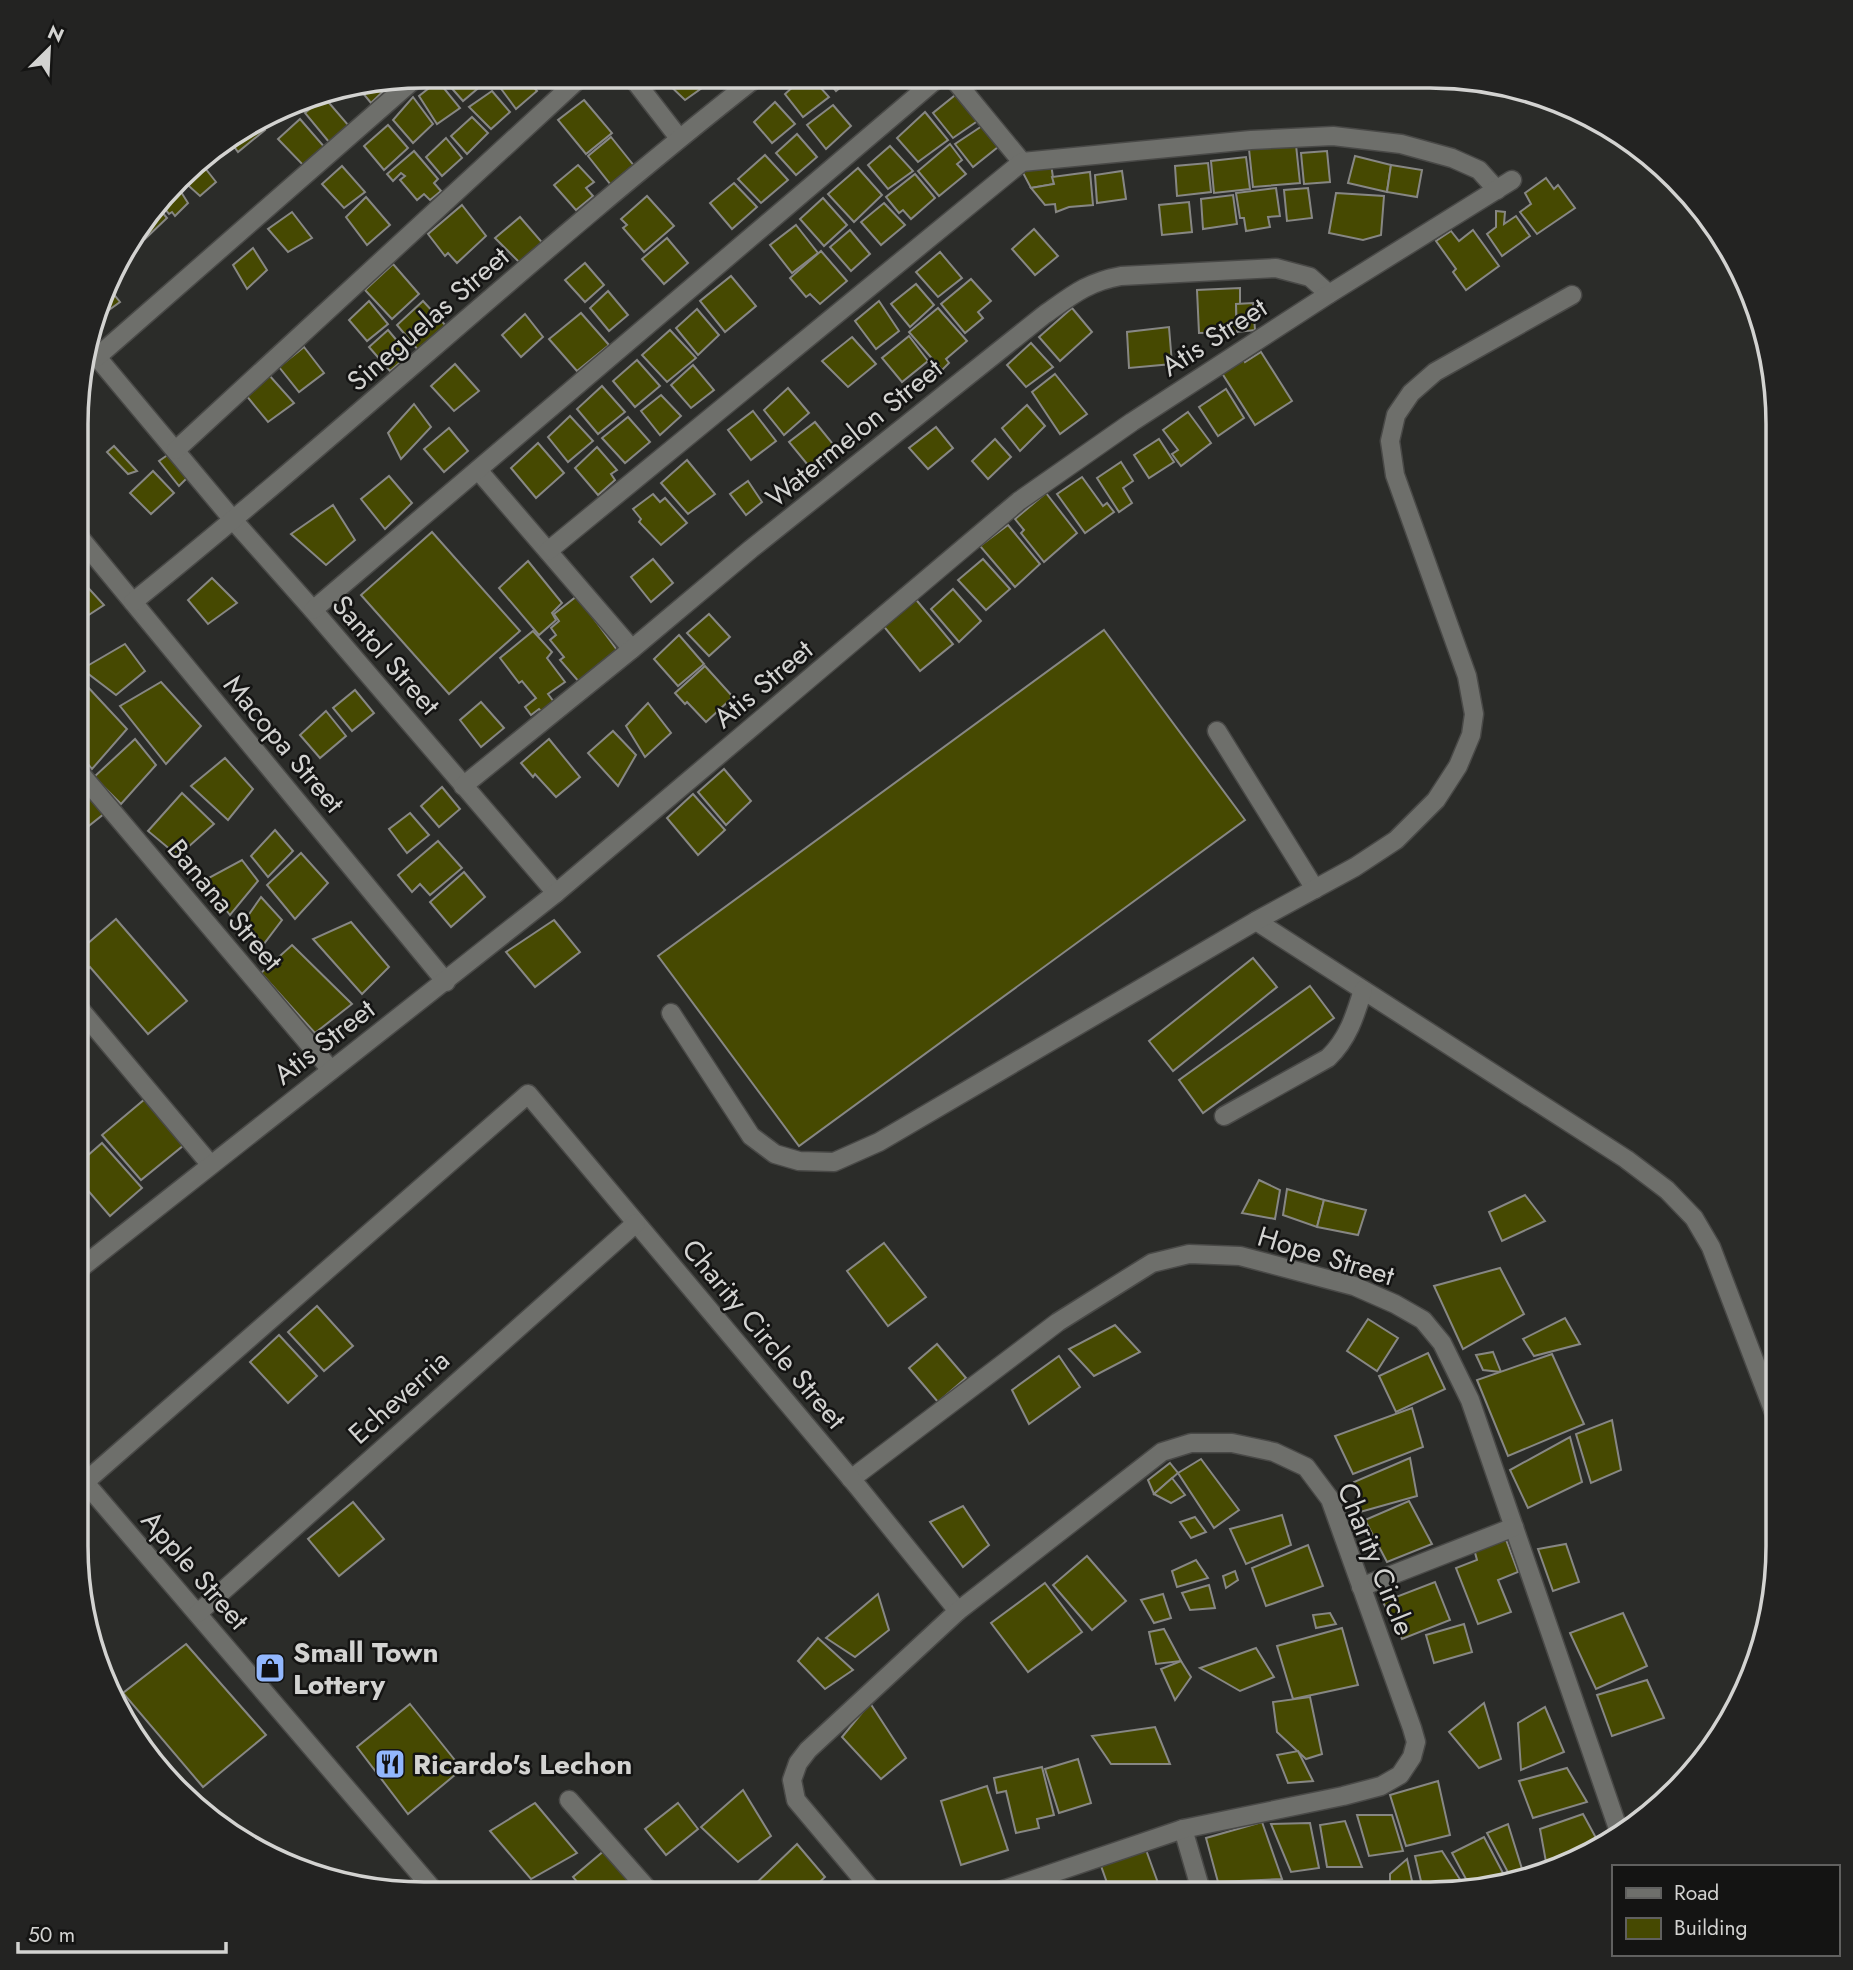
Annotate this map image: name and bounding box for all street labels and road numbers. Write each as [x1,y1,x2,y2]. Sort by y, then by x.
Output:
street label: Sineguelas Street [338,237,518,401]
street label: Atis Street [1153,287,1275,387]
street label: Watermelon Street [757,349,951,517]
street label: Santol Street [322,586,450,724]
street label: Atis Street [704,630,822,738]
street label: Macopa Street [214,666,354,822]
street label: Banana Street [158,830,293,980]
street label: Atis Street [264,989,384,1095]
street label: Hope Street [1253,1216,1400,1296]
street label: Charity Circle Street [672,1230,856,1438]
street label: Echeverria [339,1340,459,1454]
street label: Charity Circle [1327,1476,1425,1642]
street label: Apple Street [131,1501,259,1639]

